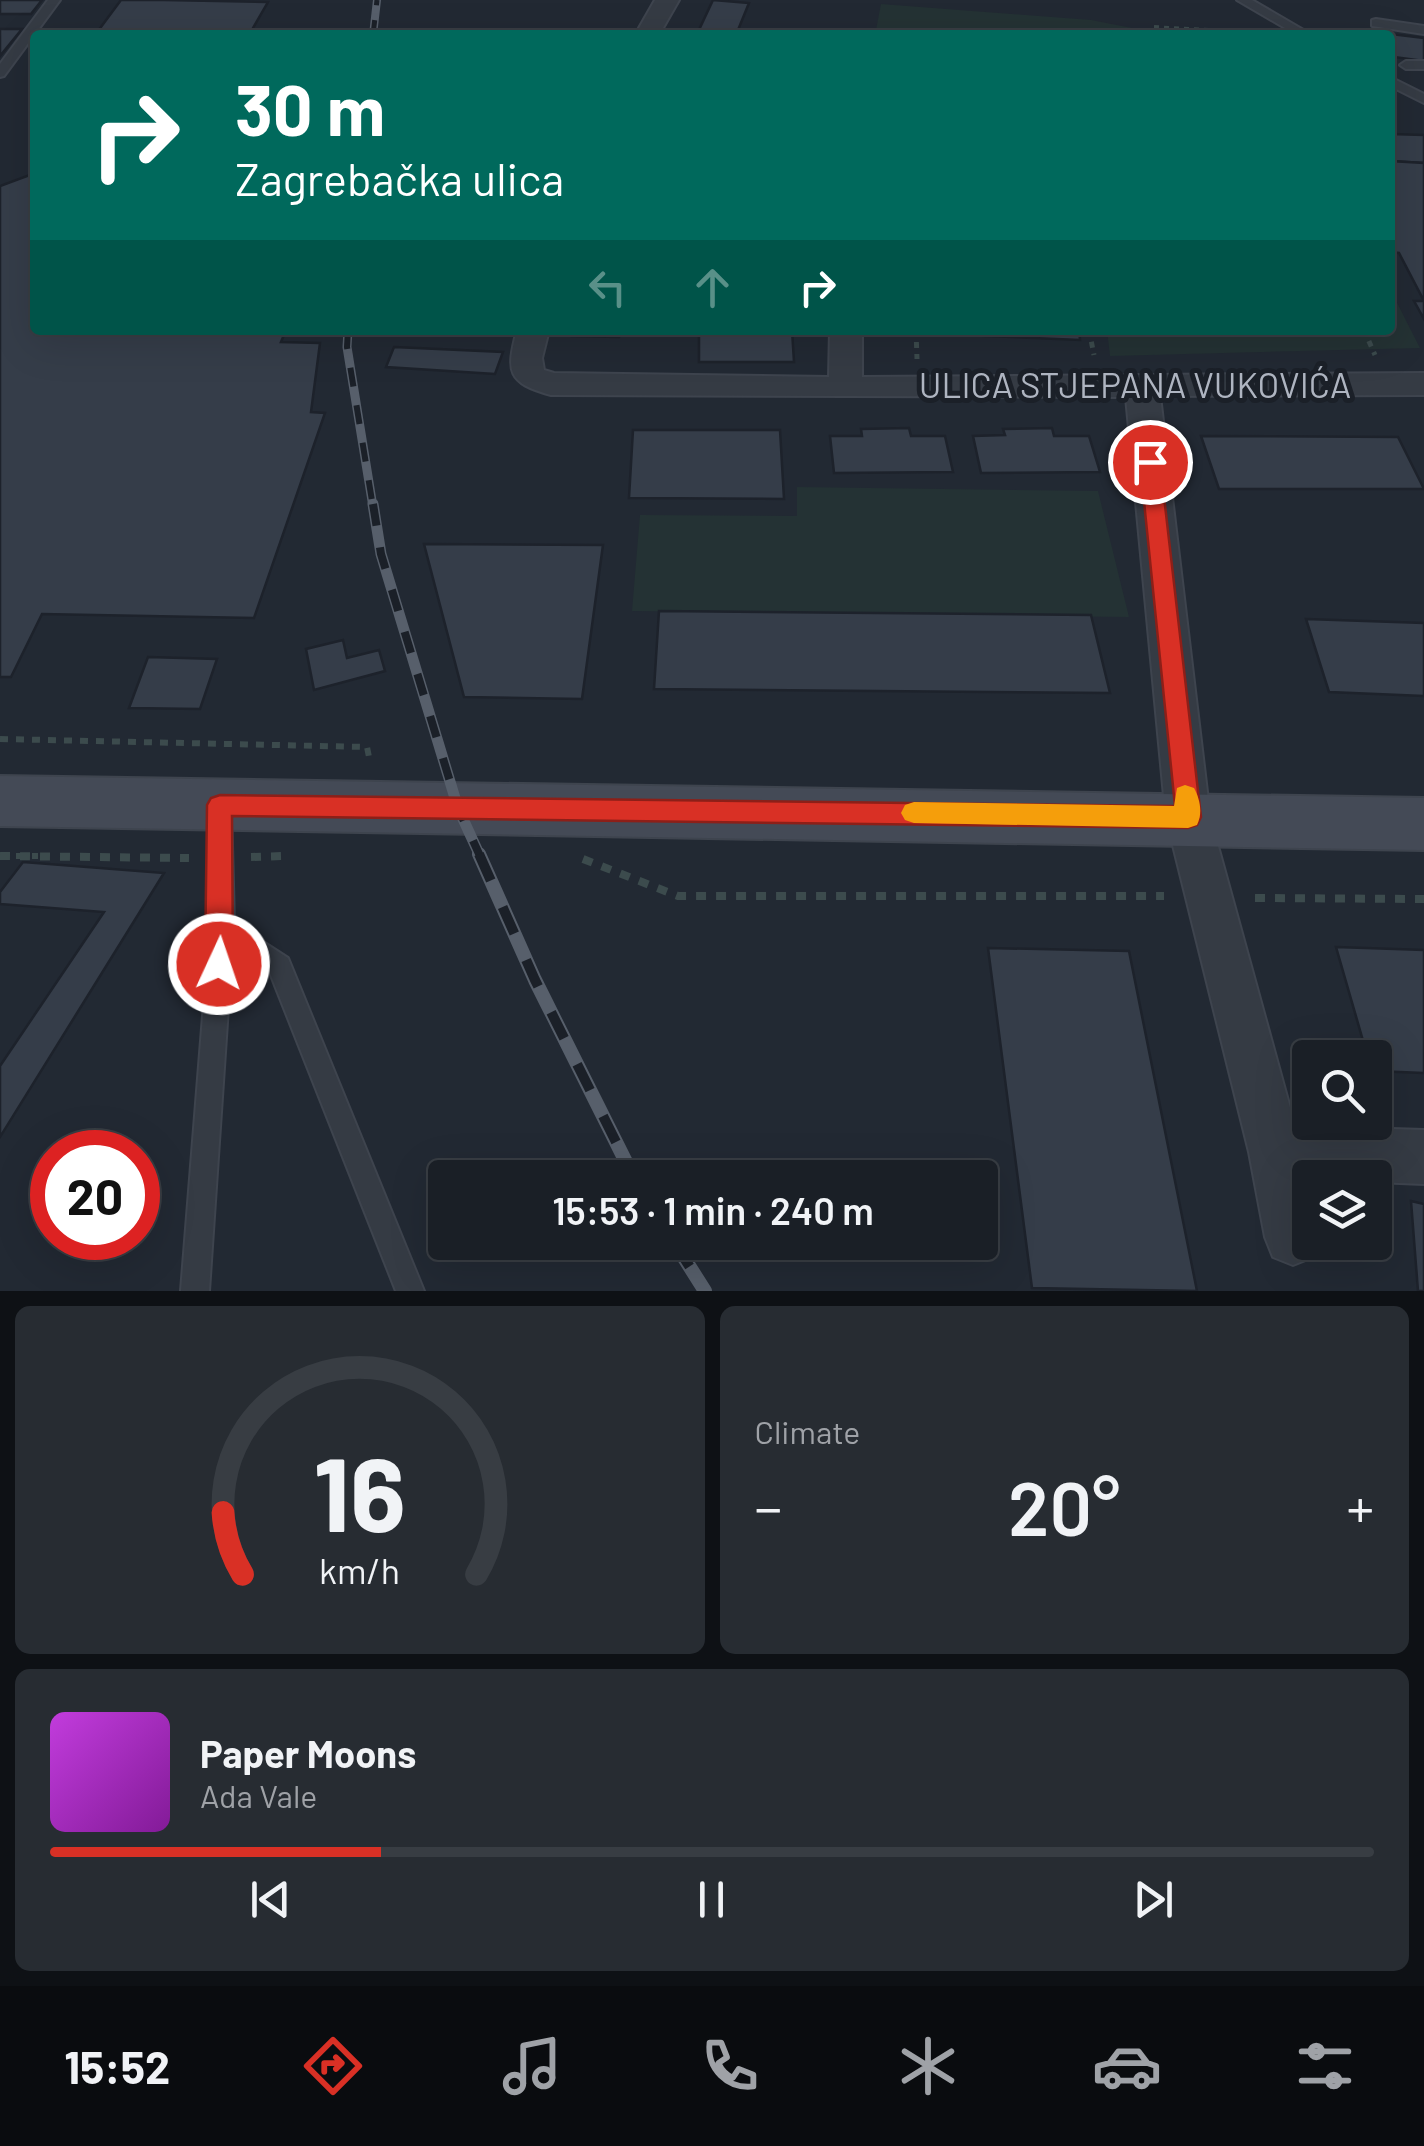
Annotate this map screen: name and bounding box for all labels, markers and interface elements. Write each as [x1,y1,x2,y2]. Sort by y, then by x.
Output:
text: 30 m [235,66,385,150]
icon: right [70,70,200,200]
text: Zagrebačka ulica [235,151,564,205]
icon: left [580,260,635,315]
icon: ahead [685,260,740,315]
icon: right [790,260,845,315]
street label: ULICA STJEPANA VUKOVIĆA [919,363,1351,405]
pin [1108,420,1193,505]
icon: arrive [1123,435,1178,490]
position arrow [167,912,271,1016]
map controls [1292,1040,1392,1260]
button: search [1292,1040,1392,1140]
speed limit sign: 20 [30,1130,160,1260]
button: layers [1292,1160,1392,1260]
text: 15:53 · 1 min · 240 m [552,1187,874,1233]
text: Climate [755,1412,860,1450]
text: 16 [313,1428,406,1553]
text: 20° [1008,1461,1120,1551]
text: − [755,1473,782,1539]
text: + [1346,1473,1374,1539]
text: km/h [319,1548,400,1591]
text: Paper Moons [200,1730,416,1776]
text: Ada Vale [200,1776,317,1814]
icon: previous [243,1872,298,1927]
icon: pause [684,1872,739,1927]
icon: next [1126,1872,1181,1927]
icon: directions [298,2031,368,2101]
icon: music [497,2031,567,2101]
icon: phone [695,2031,765,2101]
icon: climate [893,2031,963,2101]
icon: car [1092,2031,1162,2101]
icon: filters [1290,2031,1360,2101]
text: 15:52 [64,2039,170,2093]

